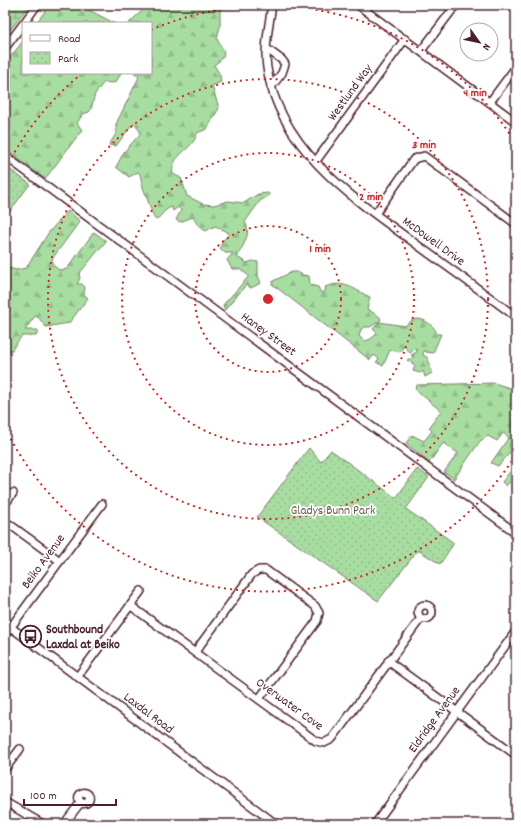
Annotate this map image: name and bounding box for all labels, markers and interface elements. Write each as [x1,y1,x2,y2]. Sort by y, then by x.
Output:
legend [22,22,152,74]
north arrow [459,22,499,62]
text: Road [58,31,80,48]
text: N [477,40,494,53]
text: Park [58,51,79,68]
street label: Westlund Way [324,60,379,125]
text: 4 min [463,85,487,102]
text: 3 min [412,137,436,154]
text: 2 min [359,189,383,206]
street label: McDowell Drive [398,213,469,271]
text: 1 min [309,241,331,258]
centre of rings [261,292,275,306]
street label: Haney Street [236,308,300,362]
park label: Gladys Bunn Park [291,502,375,521]
street label: Beiko Avenue [18,530,71,593]
place label: Southbound Laxdal at Beiko [46,621,120,655]
bus stop icon: Southbound Laxdal at Beiko [17,624,43,650]
street label: Overwater Cove [251,674,327,736]
street label: Eldridge Avenue [404,682,466,757]
street label: Laxdal Road [119,689,177,739]
scale bar [24,781,116,807]
text: 100 m [30,788,57,805]

